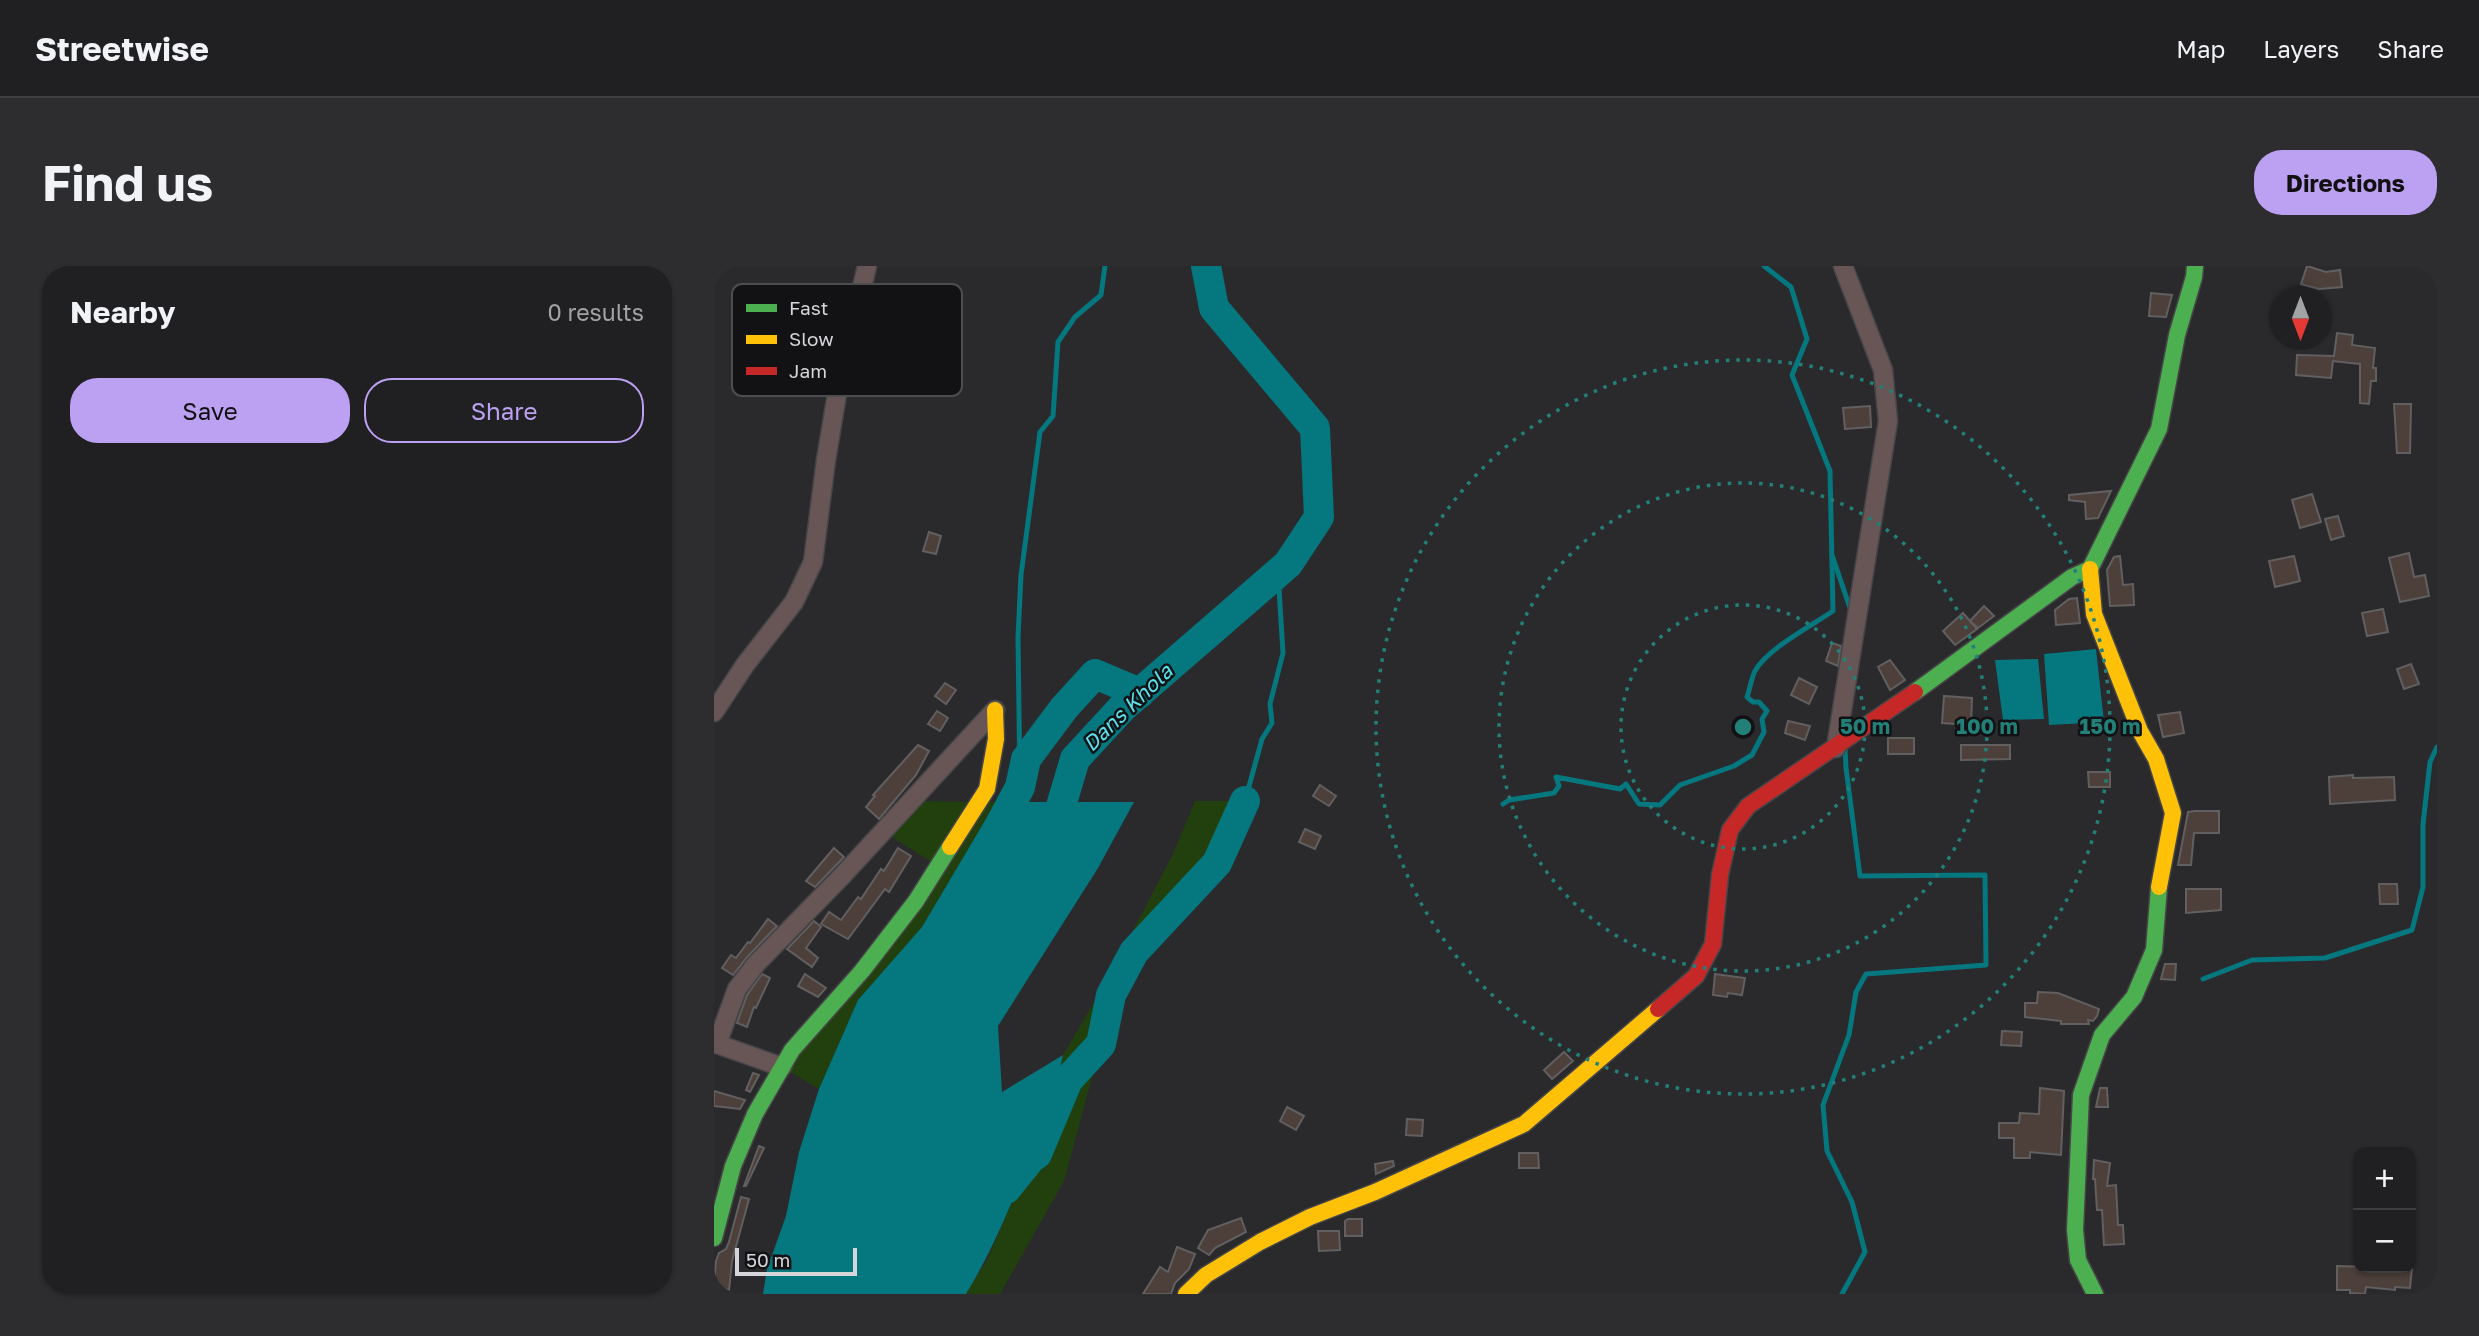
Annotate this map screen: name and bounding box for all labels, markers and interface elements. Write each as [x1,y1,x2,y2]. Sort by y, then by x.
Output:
text: Streetwise [35,29,209,68]
text: Map [2176,34,2225,63]
text: Layers [2263,34,2339,63]
text: Share [2377,34,2444,63]
button: Directions [2254,150,2437,215]
text: Find us [42,153,213,212]
legend [732,284,962,396]
north arrow [2269,287,2332,350]
text: Nearby [70,294,175,330]
text: Fast [789,296,828,319]
text: 0 results [548,298,644,326]
text: Slow [789,327,834,350]
text: Jam [789,359,827,382]
button: Save [70,378,350,443]
button: Share [364,378,644,443]
water label: Dans Khola [1077,657,1178,756]
text: 50 m [1840,713,1890,739]
text: 100 m [1956,713,2018,739]
text: 150 m [2080,713,2140,739]
centre of rings [1731,715,1755,739]
map controls [2353,1147,2416,1273]
button: + [2353,1147,2416,1210]
button: − [2353,1210,2416,1273]
scale bar [735,1245,858,1277]
text: 50 m [746,1248,790,1271]

